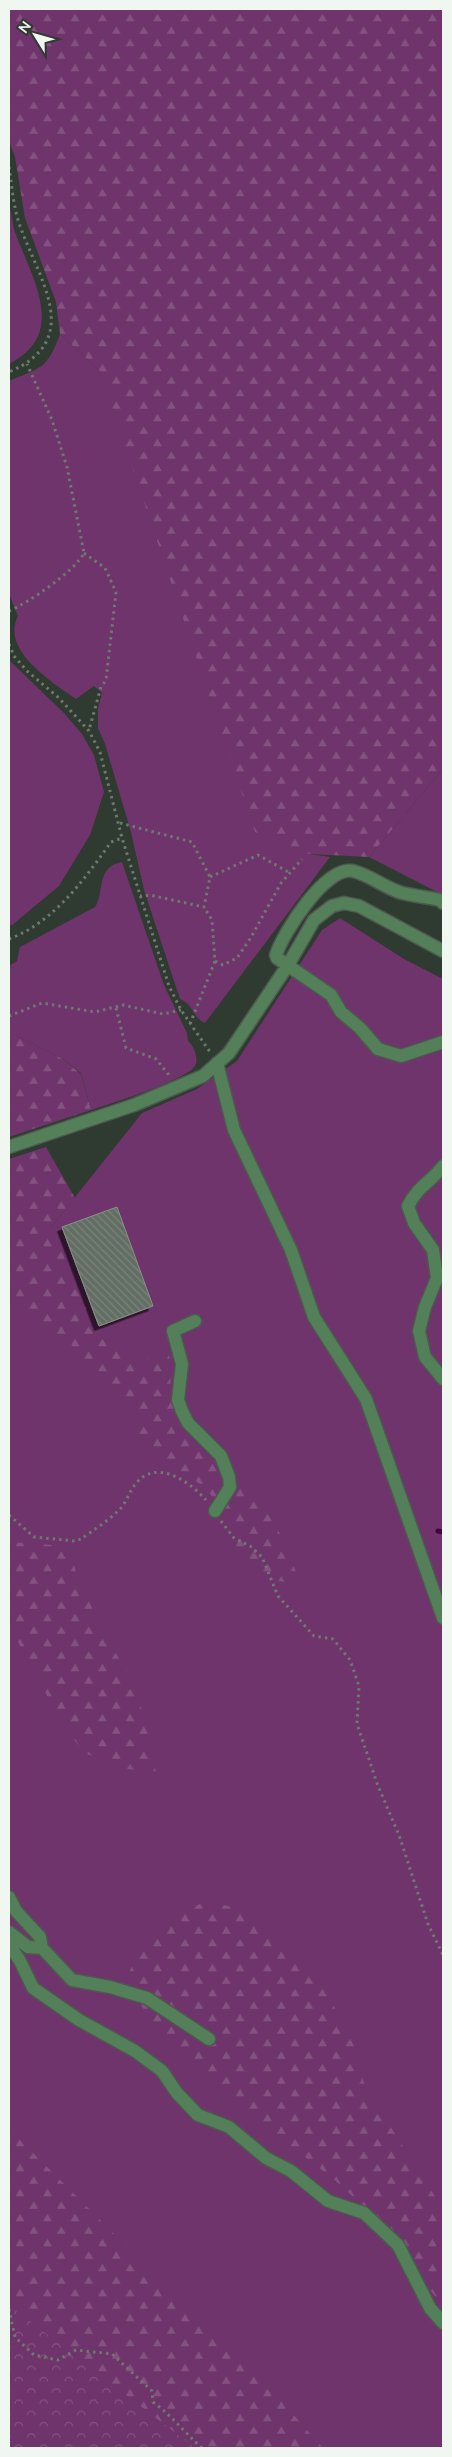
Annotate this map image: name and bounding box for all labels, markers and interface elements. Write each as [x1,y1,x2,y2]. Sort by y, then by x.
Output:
north arrow [10,10,60,60]
text: N [14,18,36,37]

